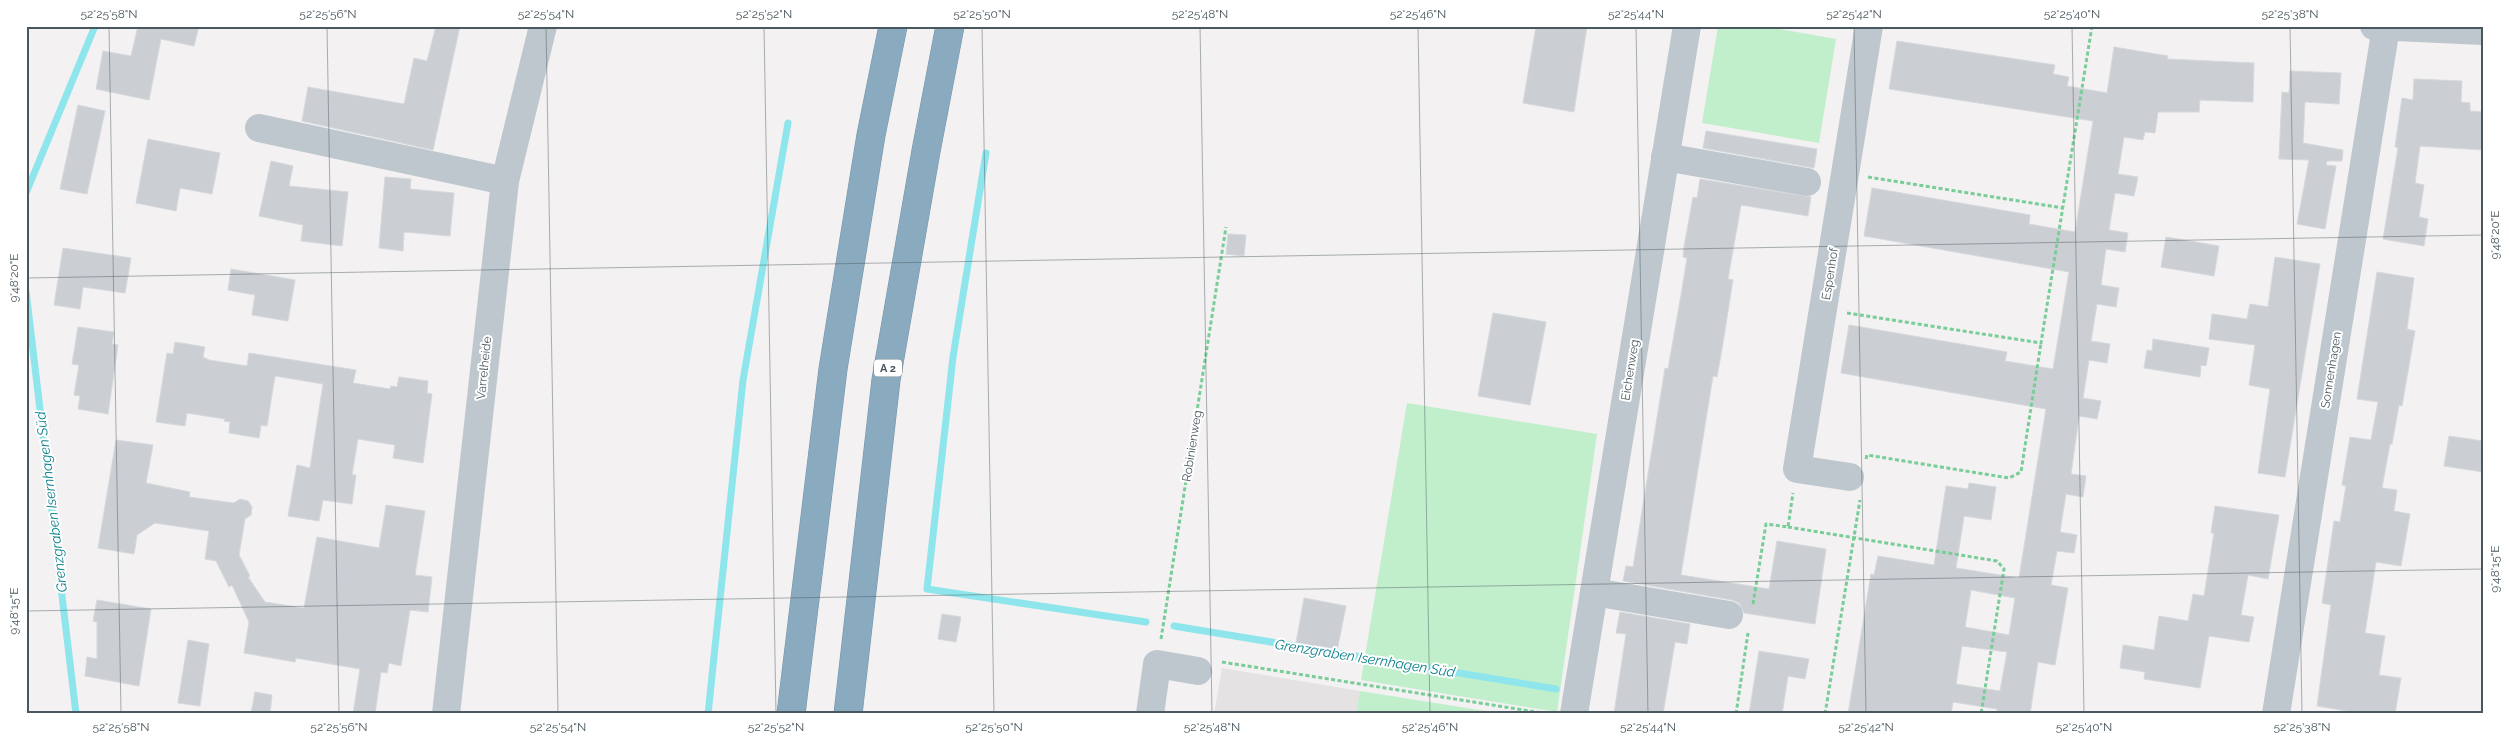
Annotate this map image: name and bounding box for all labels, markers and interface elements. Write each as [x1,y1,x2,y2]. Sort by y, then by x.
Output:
text: 52°25'58"N [80,7,138,21]
text: 52°25'56"N [299,7,357,21]
text: 52°25'54"N [518,7,574,21]
text: 52°25'52"N [736,7,792,21]
text: 52°25'50"N [953,7,1011,21]
text: 52°25'48"N [1172,7,1228,21]
text: 52°25'46"N [1390,7,1446,21]
text: 52°25'44"N [1608,7,1664,21]
text: 52°25'42"N [1826,7,1882,21]
text: 52°25'40"N [2044,7,2100,21]
text: 52°25'38"N [2261,7,2319,21]
text: 9°48'20"E [2488,210,2502,260]
street label: Espenhof [1819,246,1841,301]
text: 9°48'20"E [7,253,21,303]
street label: Sonnenhagen [2318,331,2344,409]
street label: Varrelheide [474,336,494,400]
street label: Eichenweg [1618,339,1642,401]
road number: A 2 [874,359,902,376]
street label: Robinienweg [1179,409,1205,483]
water label: Grenzgraben Isernhagen Süd [32,410,70,593]
text: 9°48'15"E [2488,545,2502,593]
text: 9°48'15"E [7,587,21,635]
water label: Grenzgraben Isernhagen Süd [1274,636,1457,680]
text: 52°25'58"N [92,720,150,734]
text: 52°25'56"N [310,720,368,734]
text: 52°25'54"N [530,720,586,734]
text: 52°25'52"N [748,720,804,734]
text: 52°25'50"N [965,720,1023,734]
text: 52°25'48"N [1184,720,1240,734]
text: 52°25'46"N [1402,720,1458,734]
text: 52°25'44"N [1620,720,1676,734]
text: 52°25'42"N [1838,720,1894,734]
text: 52°25'40"N [2056,720,2112,734]
text: 52°25'38"N [2273,720,2331,734]

